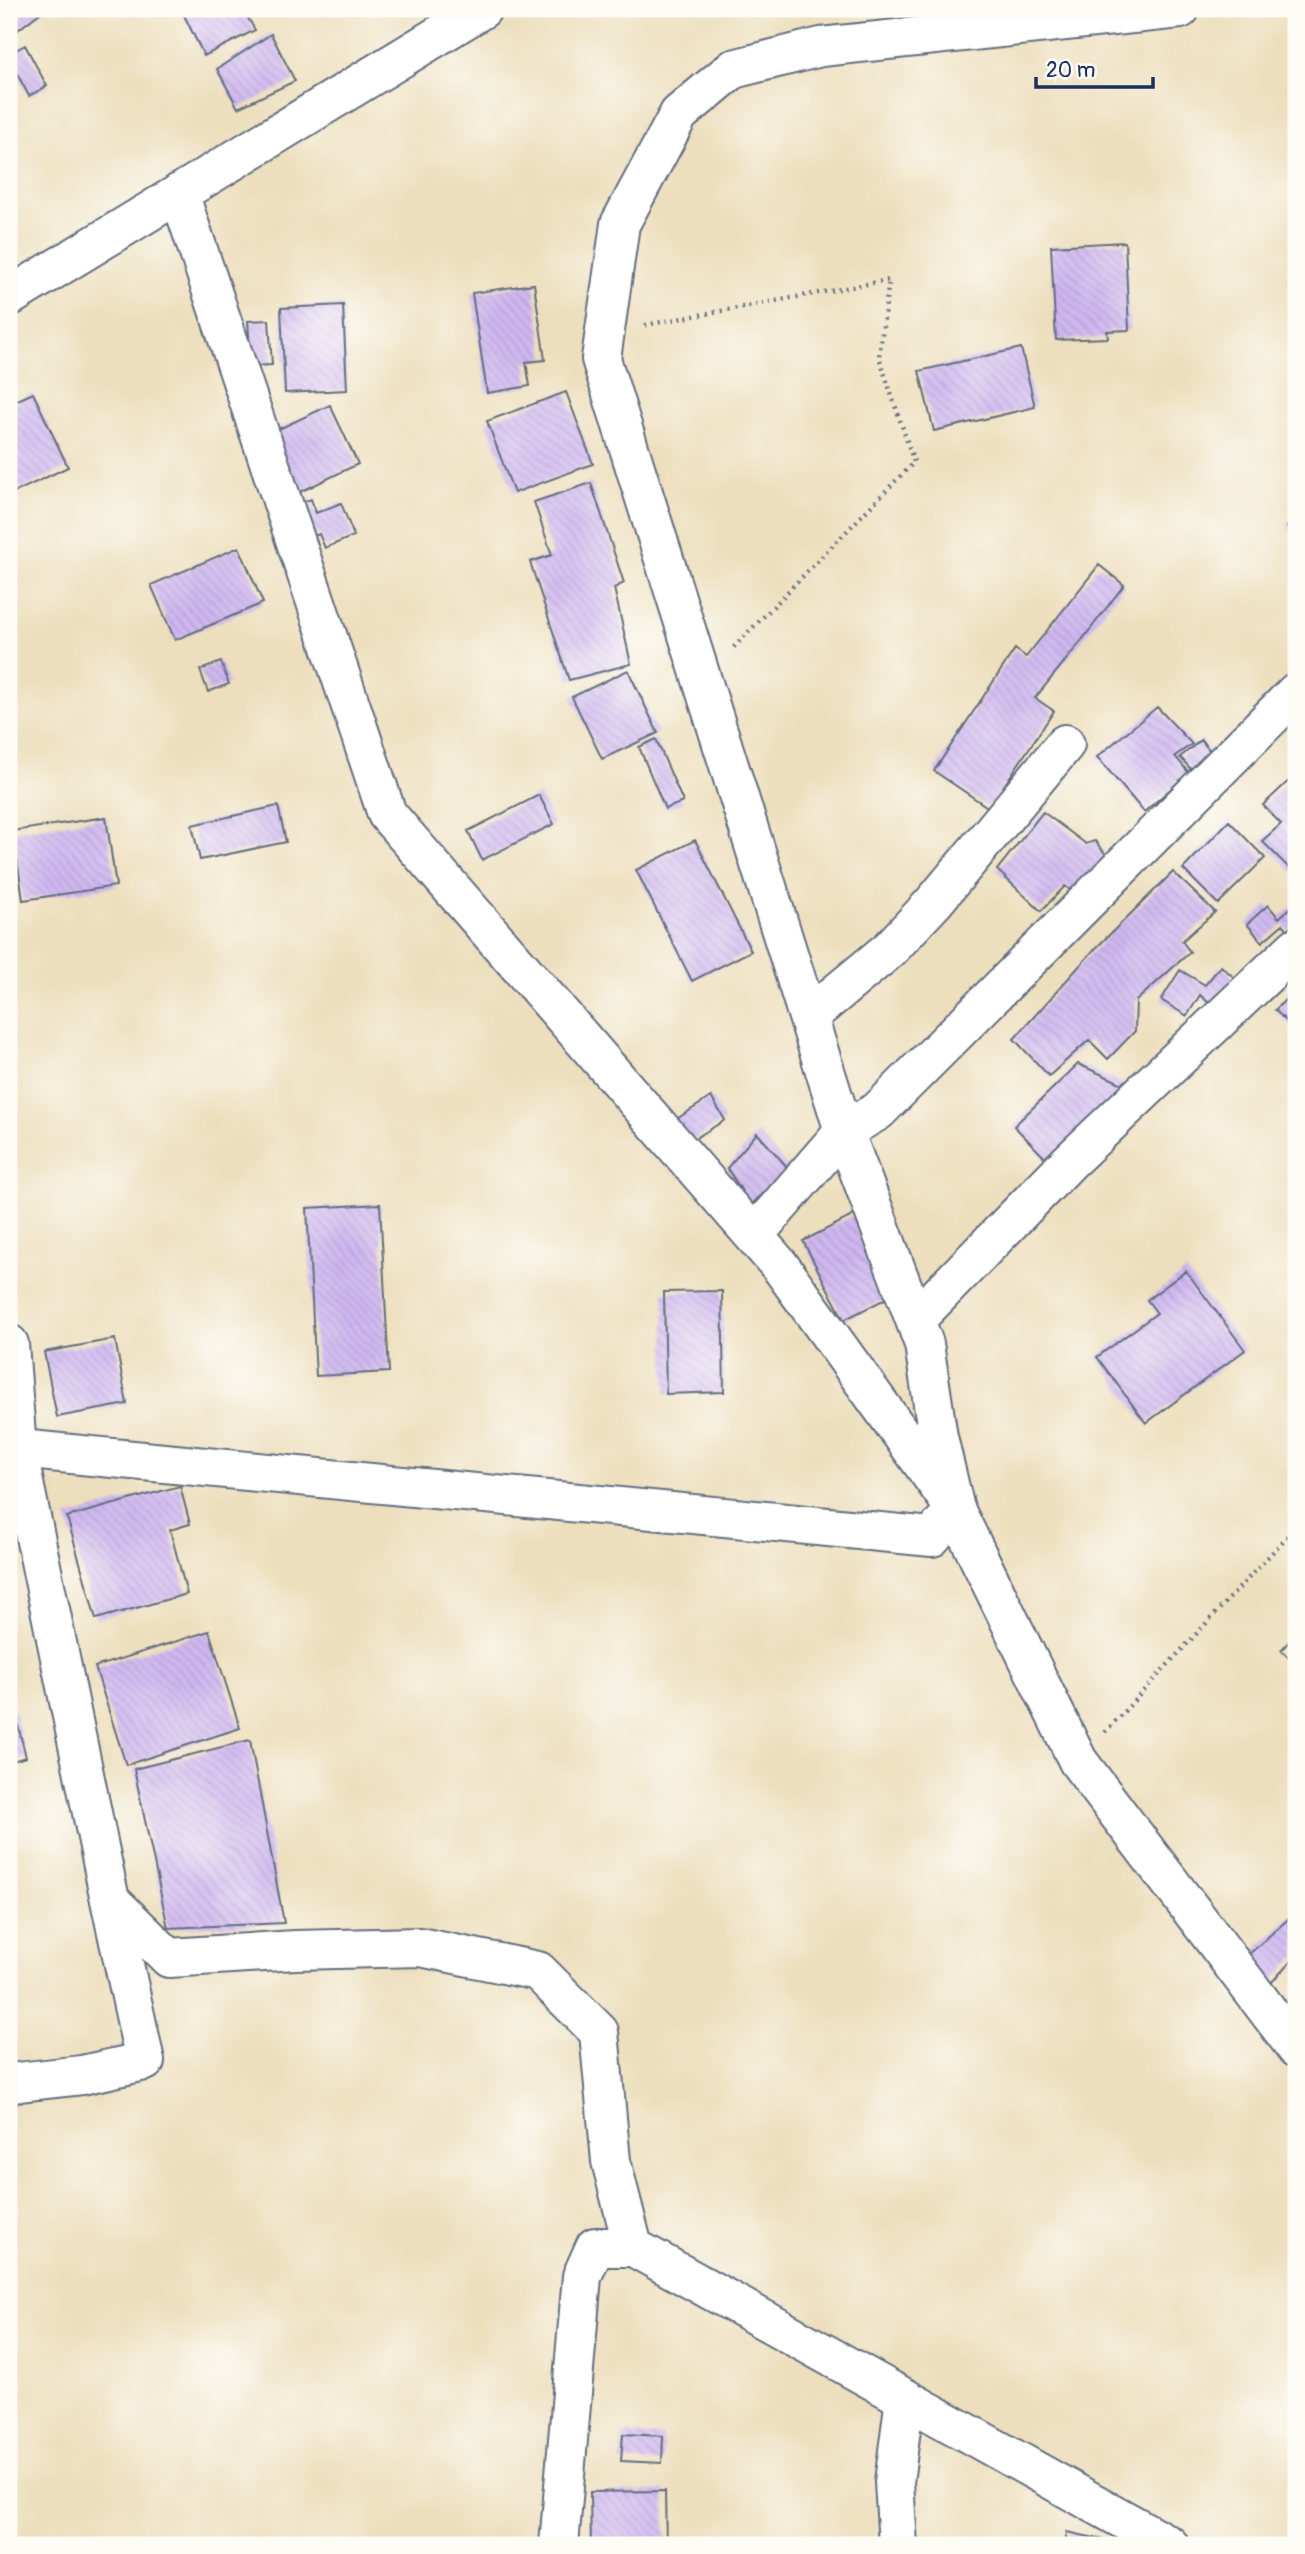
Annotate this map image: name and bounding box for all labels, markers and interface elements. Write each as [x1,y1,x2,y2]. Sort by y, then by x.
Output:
scale bar [1036,46,1153,90]
text: 20 m [1046,57,1095,84]

